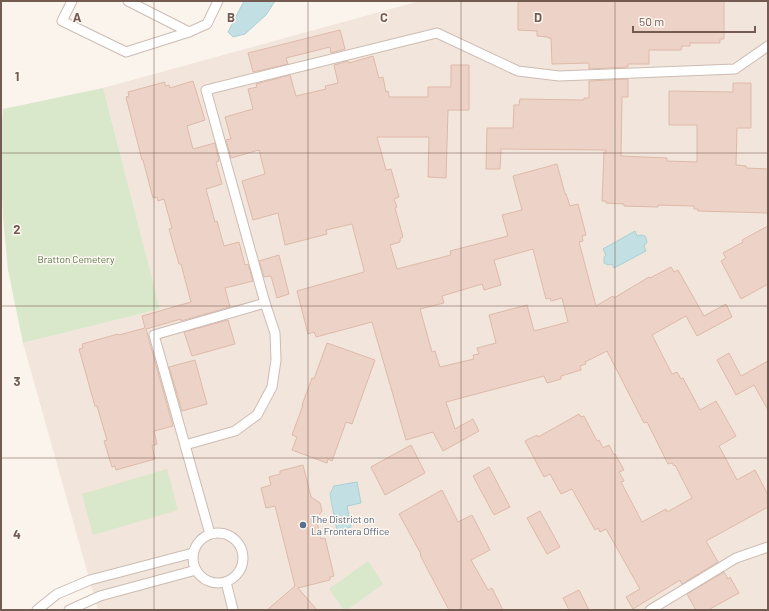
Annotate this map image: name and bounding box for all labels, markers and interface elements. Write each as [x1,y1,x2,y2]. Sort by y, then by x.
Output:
scale bar [633,8,755,34]
text: A [73,9,82,25]
text: B [227,9,235,25]
text: C [380,9,388,25]
text: D [534,9,542,25]
text: 50 m [639,14,664,28]
text: 1 [15,68,19,84]
text: 2 [13,221,21,237]
park label: Bratton Cemetery [37,253,115,265]
text: 3 [13,373,21,389]
place label: The District on La Frontera Office [311,513,389,537]
marker: The District on La Frontera Office [298,520,308,530]
text: 4 [13,526,21,542]

